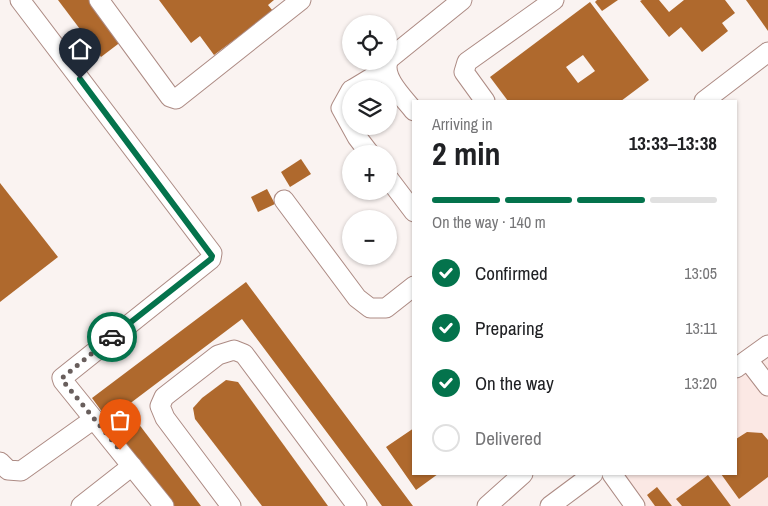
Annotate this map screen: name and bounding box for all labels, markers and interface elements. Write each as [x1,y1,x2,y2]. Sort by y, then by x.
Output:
map controls [342,15,397,265]
button: locate [342,15,397,70]
pin [59,28,101,79]
icon: home [66,35,94,63]
button: layers [342,80,397,135]
text: Arriving in [432,113,493,135]
text: 13:33–13:38 [629,130,717,156]
text: 2 min [432,132,501,175]
button: + [342,145,397,200]
button: − [342,210,397,265]
text: On the way · 140 m [432,211,546,233]
icon: check [432,259,460,287]
text: Confirmed [475,260,548,286]
text: 13:05 [684,262,717,284]
courier [87,312,137,362]
icon: check [432,314,460,342]
text: Preparing [475,315,543,341]
text: 13:11 [685,317,717,339]
icon: car [98,323,126,351]
icon: check [432,369,460,397]
text: On the way [475,370,554,396]
text: 13:20 [684,372,717,394]
pin [99,399,141,450]
icon: bag [106,406,134,434]
text: Delivered [475,425,542,451]

